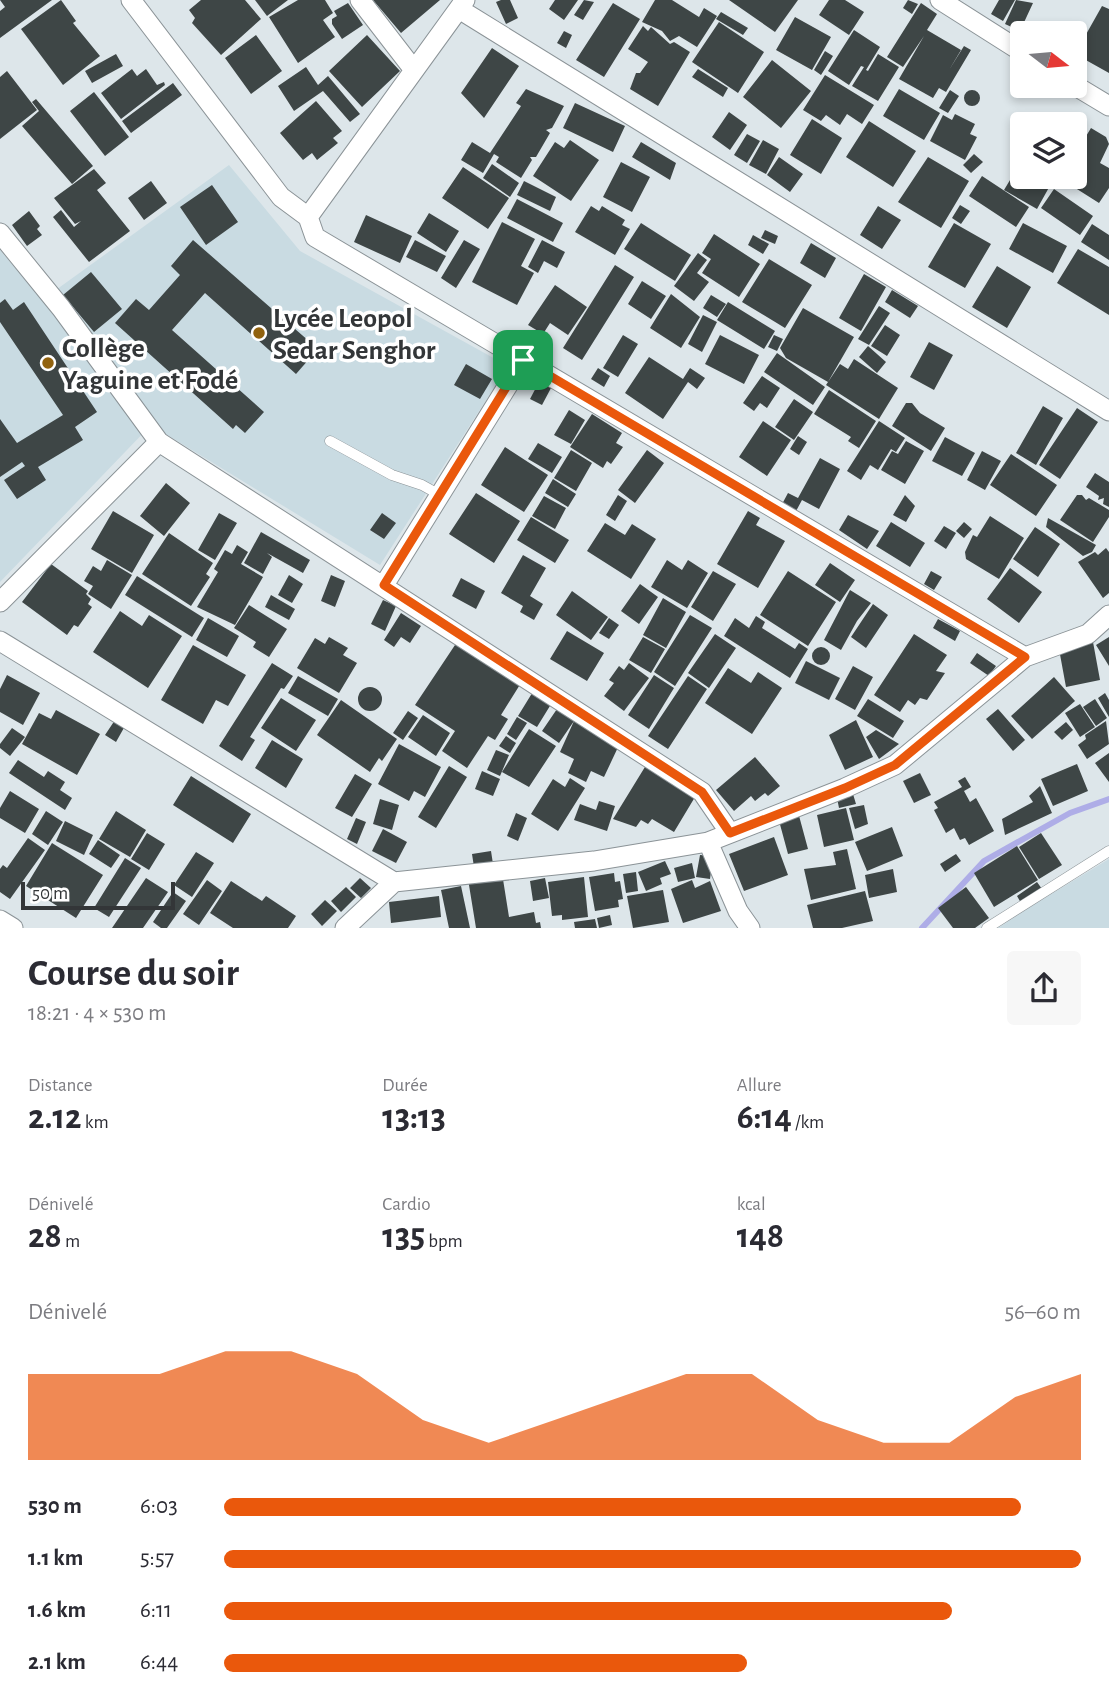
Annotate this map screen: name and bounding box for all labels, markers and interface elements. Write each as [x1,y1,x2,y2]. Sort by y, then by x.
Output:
north arrow [1010,21,1087,98]
map controls [1010,21,1087,189]
button: layers [1010,112,1087,189]
place label: Lycée Leopol Sedar Senghor [273,305,436,365]
marker: Lycée Leopol Sedar Senghor [251,325,267,341]
pin [493,330,553,390]
place label: Collège Yaguine et Fodé [62,335,238,395]
icon: arrive [504,341,542,379]
marker: Collège Yaguine et Fodé [40,355,56,371]
scale bar [21,879,175,911]
text: 50 m [32,884,68,903]
button: share [1007,951,1081,1025]
text: Course du soir [28,955,239,993]
text: 18:21 · 4 × 530 m [28,1002,166,1025]
text: Distance [28,1076,92,1095]
text: Durée [382,1076,428,1095]
text: Allure [737,1076,781,1095]
text: 2.12 [28,1100,82,1135]
text: 13:13 [382,1100,446,1135]
text: 6:14 [737,1100,792,1135]
text: km [82,1113,109,1132]
text: /km [792,1113,824,1132]
text: Dénivelé [28,1195,93,1214]
text: Cardio [382,1195,431,1214]
text: kcal [737,1195,766,1214]
text: 28 [28,1219,62,1254]
text: 135 [382,1219,425,1254]
text: 148 [737,1219,784,1254]
text: m [62,1232,80,1251]
text: bpm [425,1232,463,1251]
text: Dénivelé [28,1301,107,1324]
text: 56–60 m [1004,1301,1081,1324]
text: 530 m [28,1495,82,1518]
text: 6:03 [140,1495,178,1518]
text: 1.1 km [28,1547,83,1570]
text: 5:57 [140,1547,174,1570]
text: 1.6 km [28,1599,86,1622]
text: 6:11 [140,1599,172,1622]
text: 2.1 km [28,1651,86,1674]
text: 6:44 [140,1651,178,1674]

